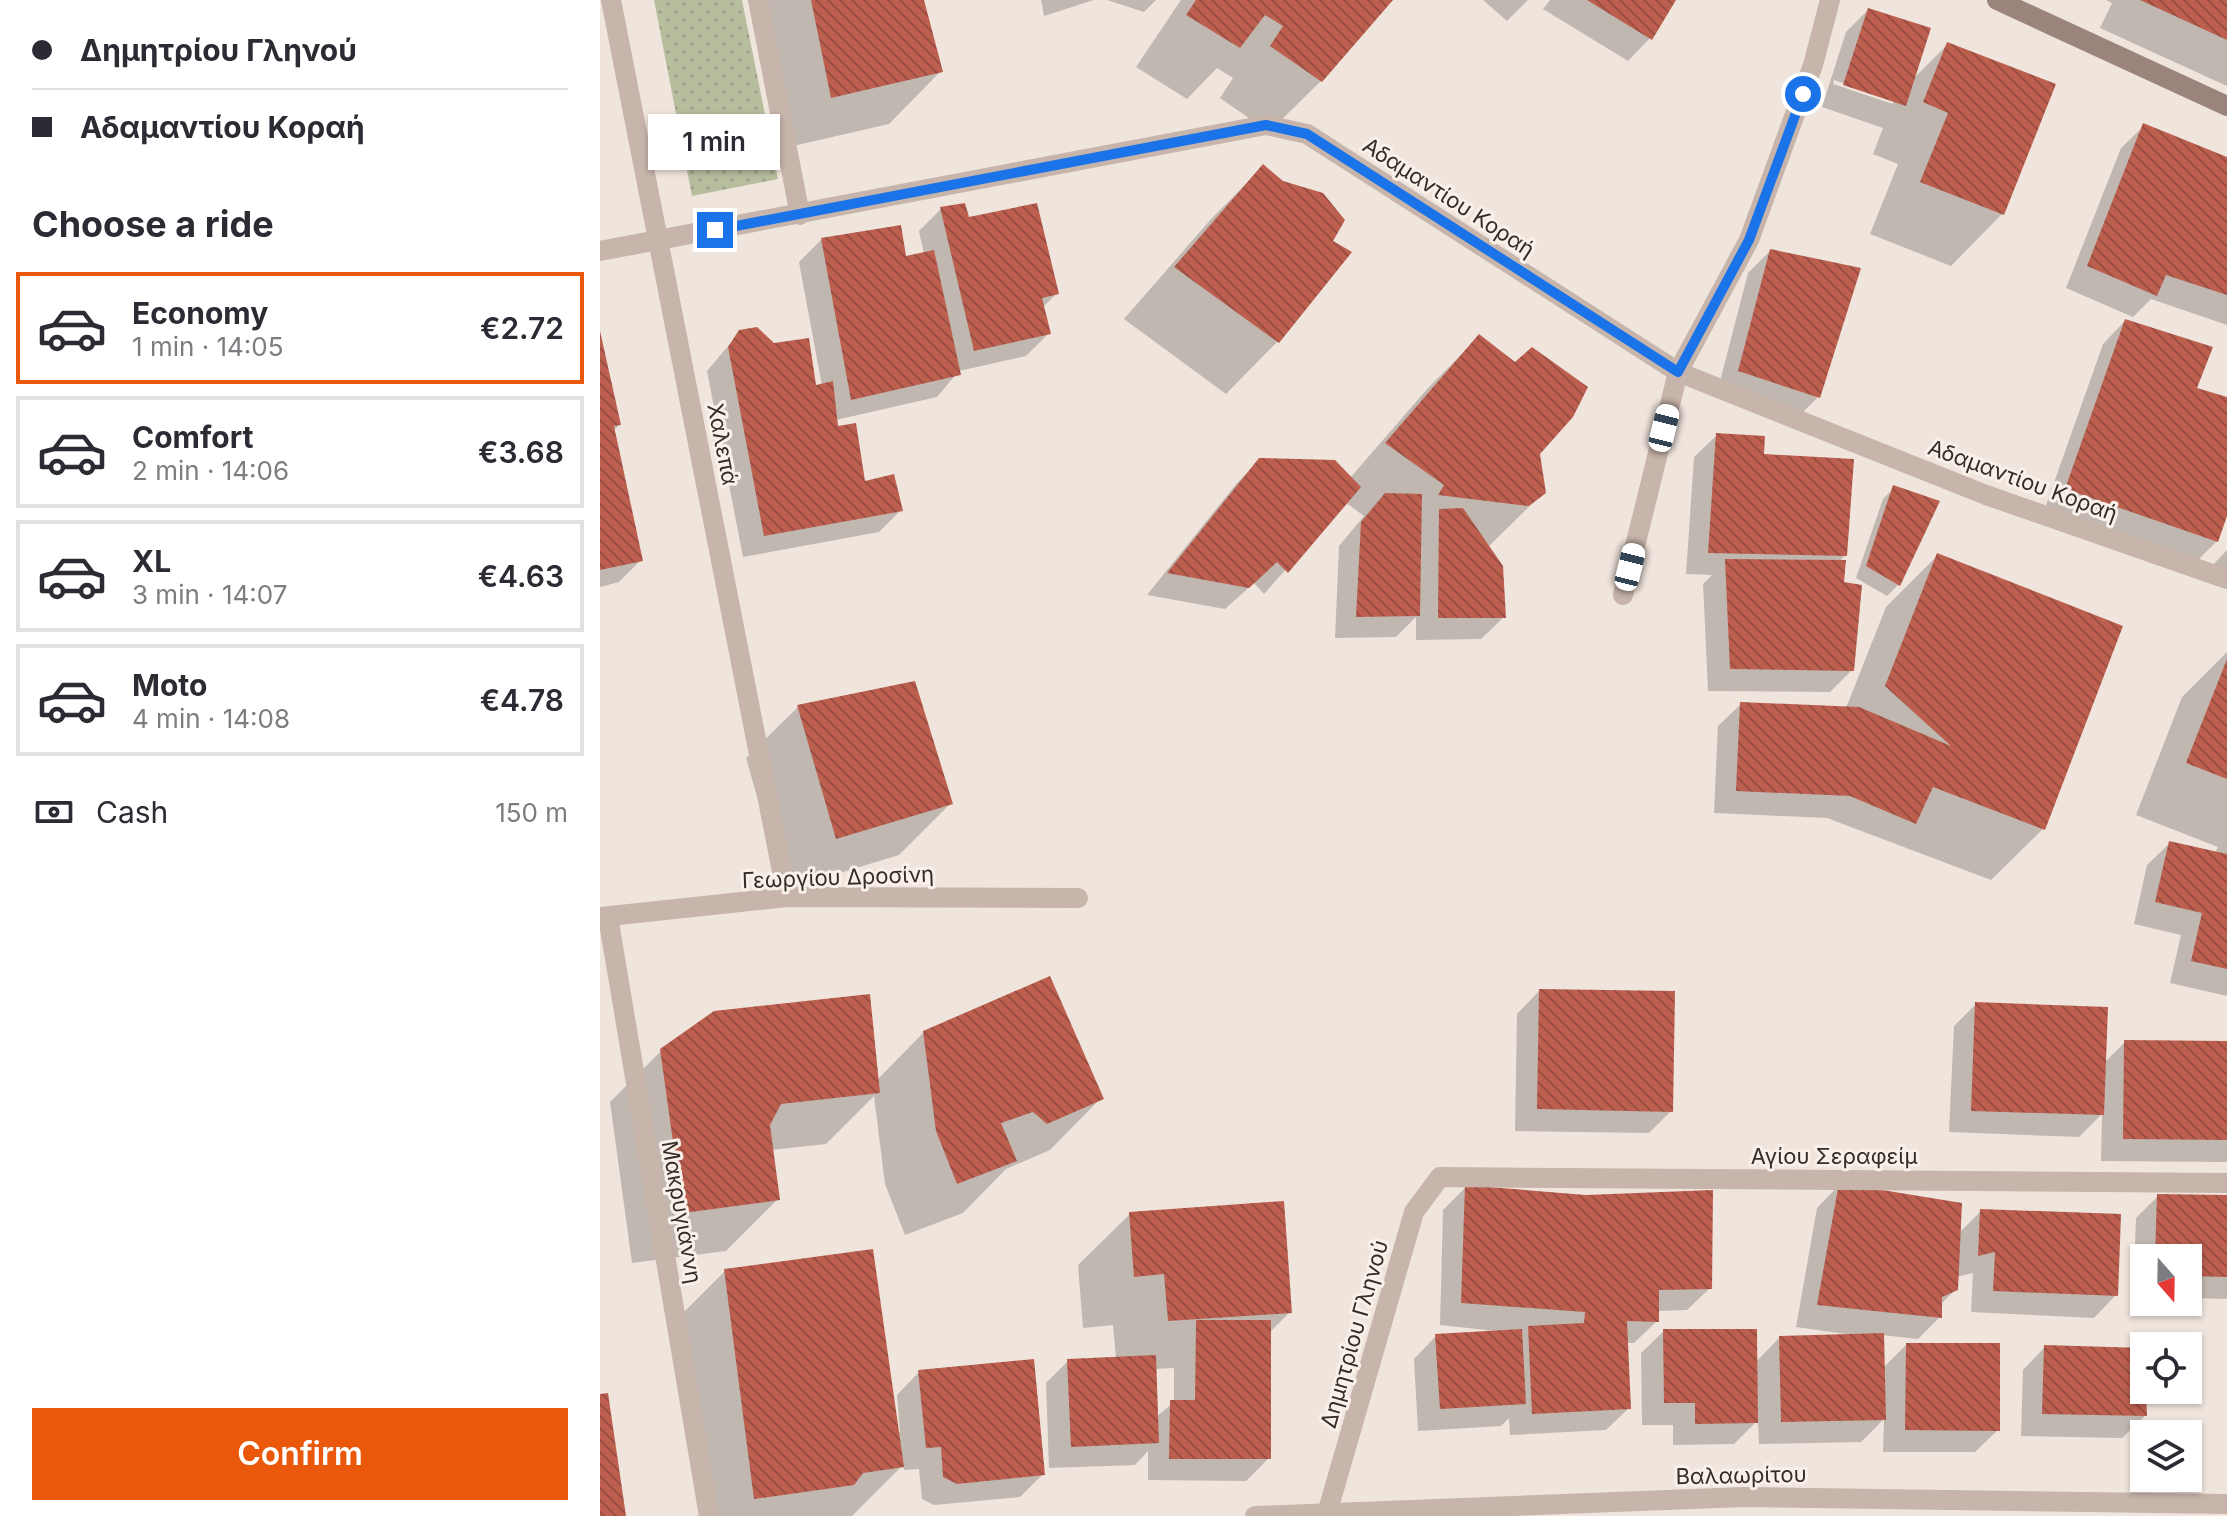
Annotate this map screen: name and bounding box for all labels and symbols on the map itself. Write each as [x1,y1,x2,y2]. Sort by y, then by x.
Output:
route start [1785,76,1821,112]
callout: 1 min [649,114,781,170]
street label: Αδαμαντίου Κοραή [1358,132,1540,262]
route end [697,212,733,248]
street label: Χαλεπά [702,401,744,487]
car [1647,402,1681,454]
street label: Αδαμαντίου Κοραή [1925,434,2121,526]
car [1613,541,1647,593]
street label: Γεωργίου Δροσίνη [741,861,935,893]
street label: Μακρυγιάννη [657,1139,707,1285]
street label: Αγίου Σεραφείμ [1751,1143,1917,1169]
street label: Δημητρίου Γληνού [1315,1237,1393,1431]
north arrow [2130,1244,2202,1316]
street label: Βαλαωρίτου [1675,1461,1807,1489]

